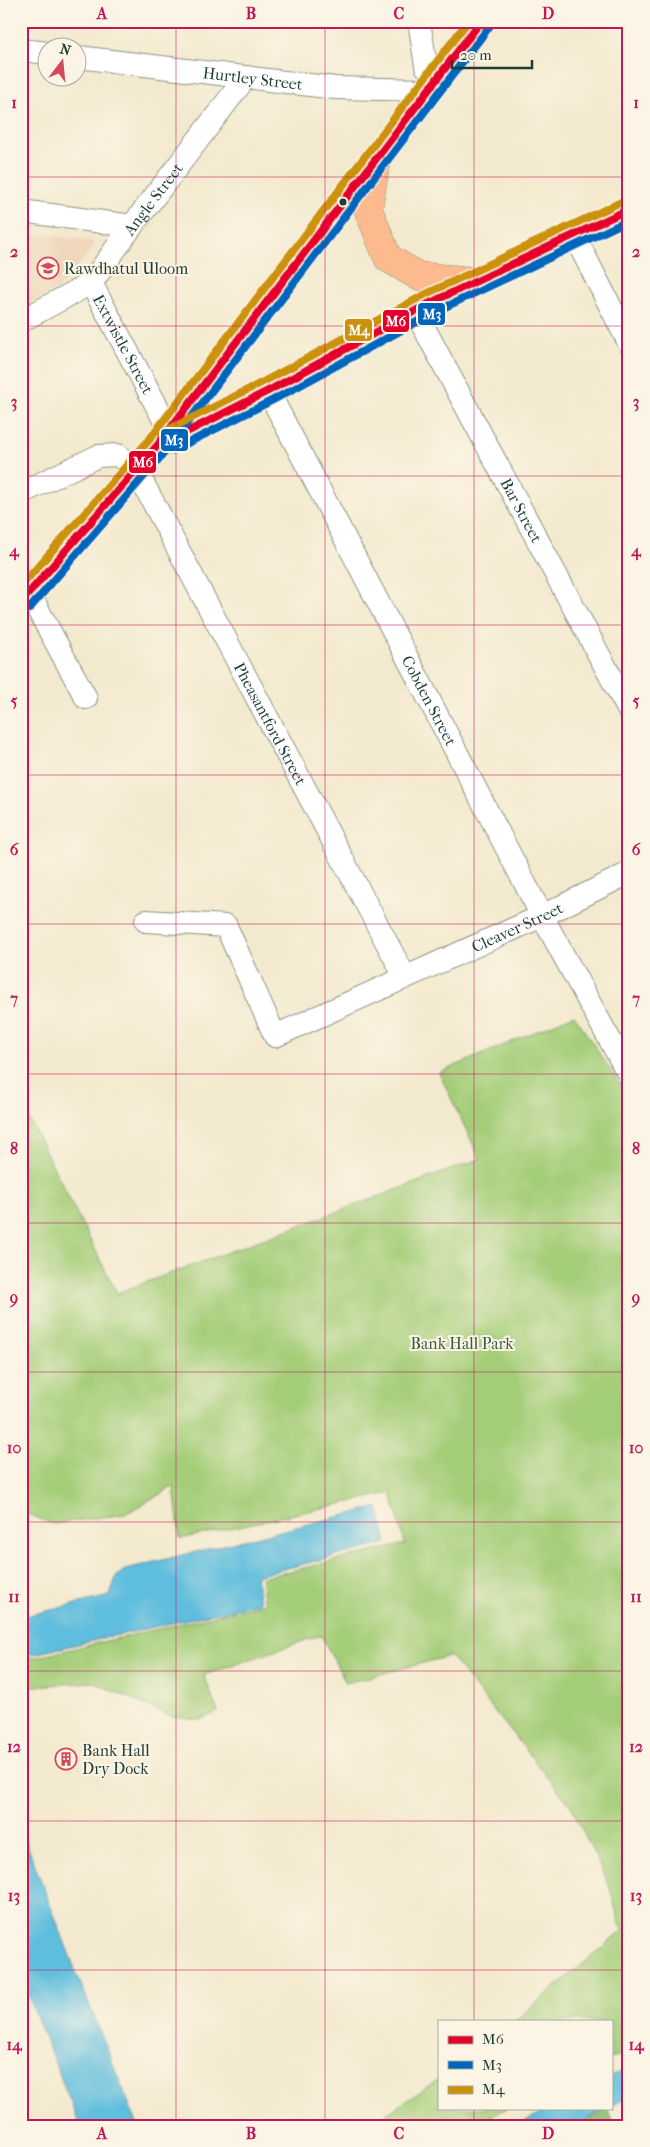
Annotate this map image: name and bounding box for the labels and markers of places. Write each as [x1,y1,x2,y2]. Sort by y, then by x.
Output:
unlabelled marker [338,197,348,207]
school or university icon: Rawdhatul Uloom [36,256,60,280]
place label: Rawdhatul Uloom [64,259,189,278]
place label: Bank Hall Dry Dock [82,1741,150,1778]
building icon: Bank Hall Dry Dock [54,1747,78,1771]

